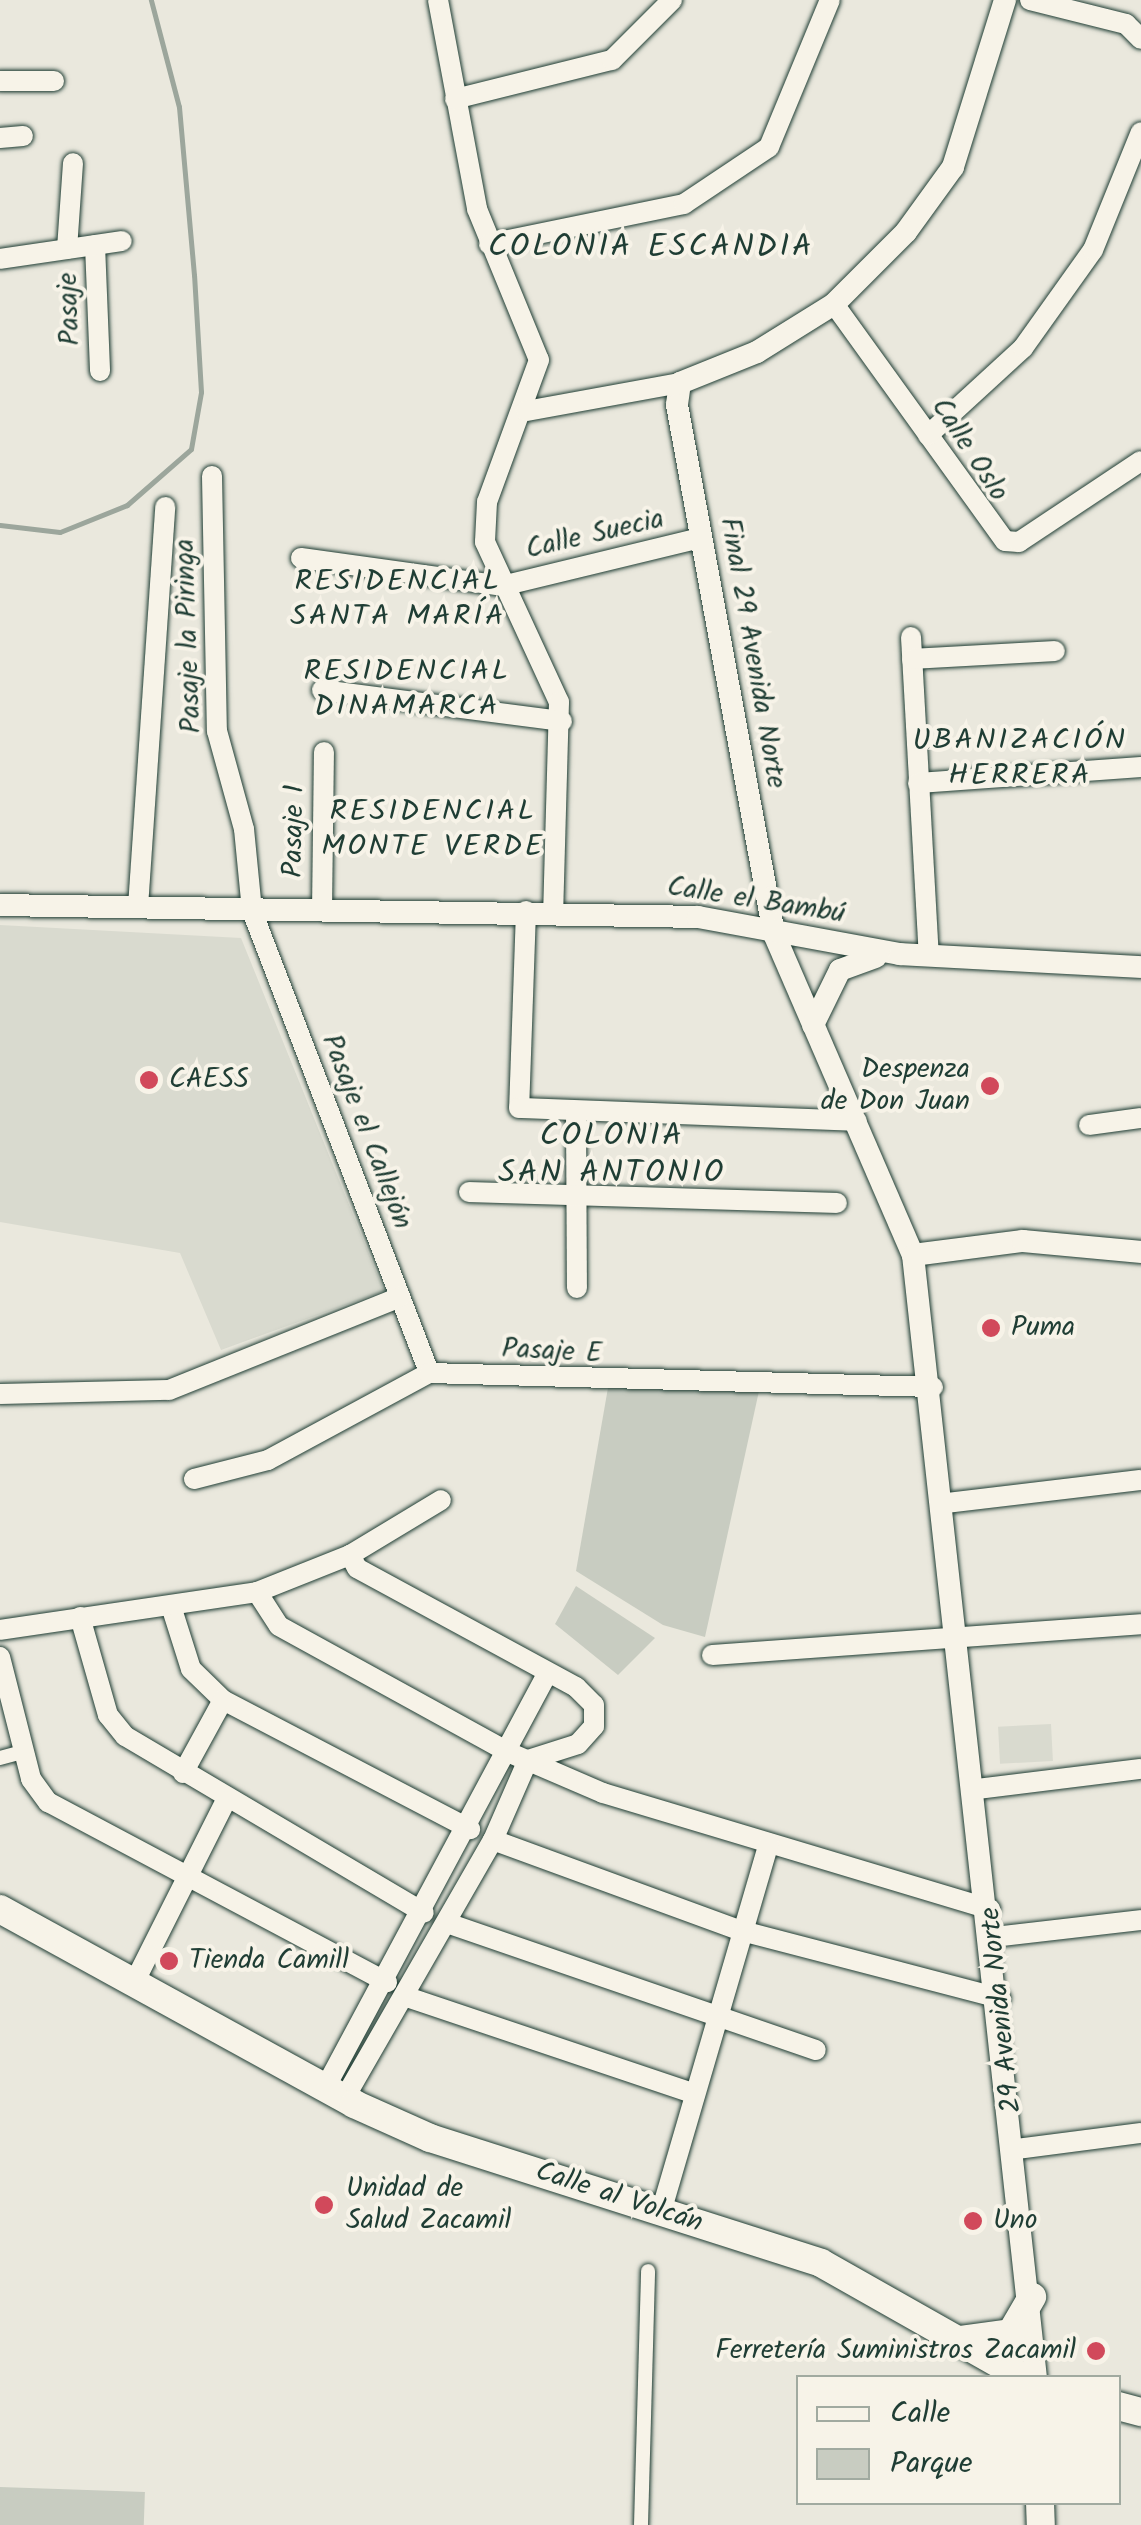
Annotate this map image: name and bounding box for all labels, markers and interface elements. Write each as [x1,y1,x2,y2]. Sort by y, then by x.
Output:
district label: COLONIA ESCANDIA [488,229,814,267]
street label: Pasaje [52,272,88,346]
street label: Calle Oslo [923,392,1015,508]
street label: Calle Suecia [523,503,667,567]
street label: Final 29 Avenida Norte [712,515,792,791]
street label: Pasaje la Piringa [169,538,209,734]
district label: RESIDENCIAL SANTA MARÍA [290,564,506,634]
district label: RESIDENCIAL DINAMARCA [304,654,510,724]
district label: UBANIZACIÓN HERRERA [912,723,1128,794]
street label: Pasaje 1 [277,784,313,878]
district label: RESIDENCIAL MONTE VERDE [321,794,545,864]
street label: Calle el Bambú [665,870,847,932]
street label: Pasaje el Callejón [313,1030,419,1234]
place label: Despenza de Don Juan [821,1053,970,1119]
place label: CAESS [169,1063,249,1097]
marker: CAESS [138,1069,160,1091]
marker: Despenza de Don Juan [979,1075,1001,1097]
district label: COLONIA SAN ANTONIO [498,1119,726,1194]
place label: Puma [1011,1311,1075,1345]
marker: Puma [980,1317,1002,1339]
street label: Pasaje E [501,1333,603,1371]
street label: 29 Avenida Norte [974,1905,1030,2115]
place label: Tienda Camill [189,1944,349,1978]
marker: Tienda Camill [158,1950,180,1972]
street label: Calle al Volcán [531,2155,707,2241]
place label: Unidad de Salud Zacamil [346,2172,511,2238]
marker: Unidad de Salud Zacamil [311,2192,337,2218]
place label: Uno [993,2204,1037,2238]
marker: Uno [962,2210,984,2232]
place label: Ferretería Suministros Zacamil [715,2334,1076,2368]
marker: Ferretería Suministros Zacamil [1085,2340,1107,2362]
legend [796,2375,1121,2505]
text: Calle [890,2390,950,2438]
text: Parque [890,2440,972,2488]

